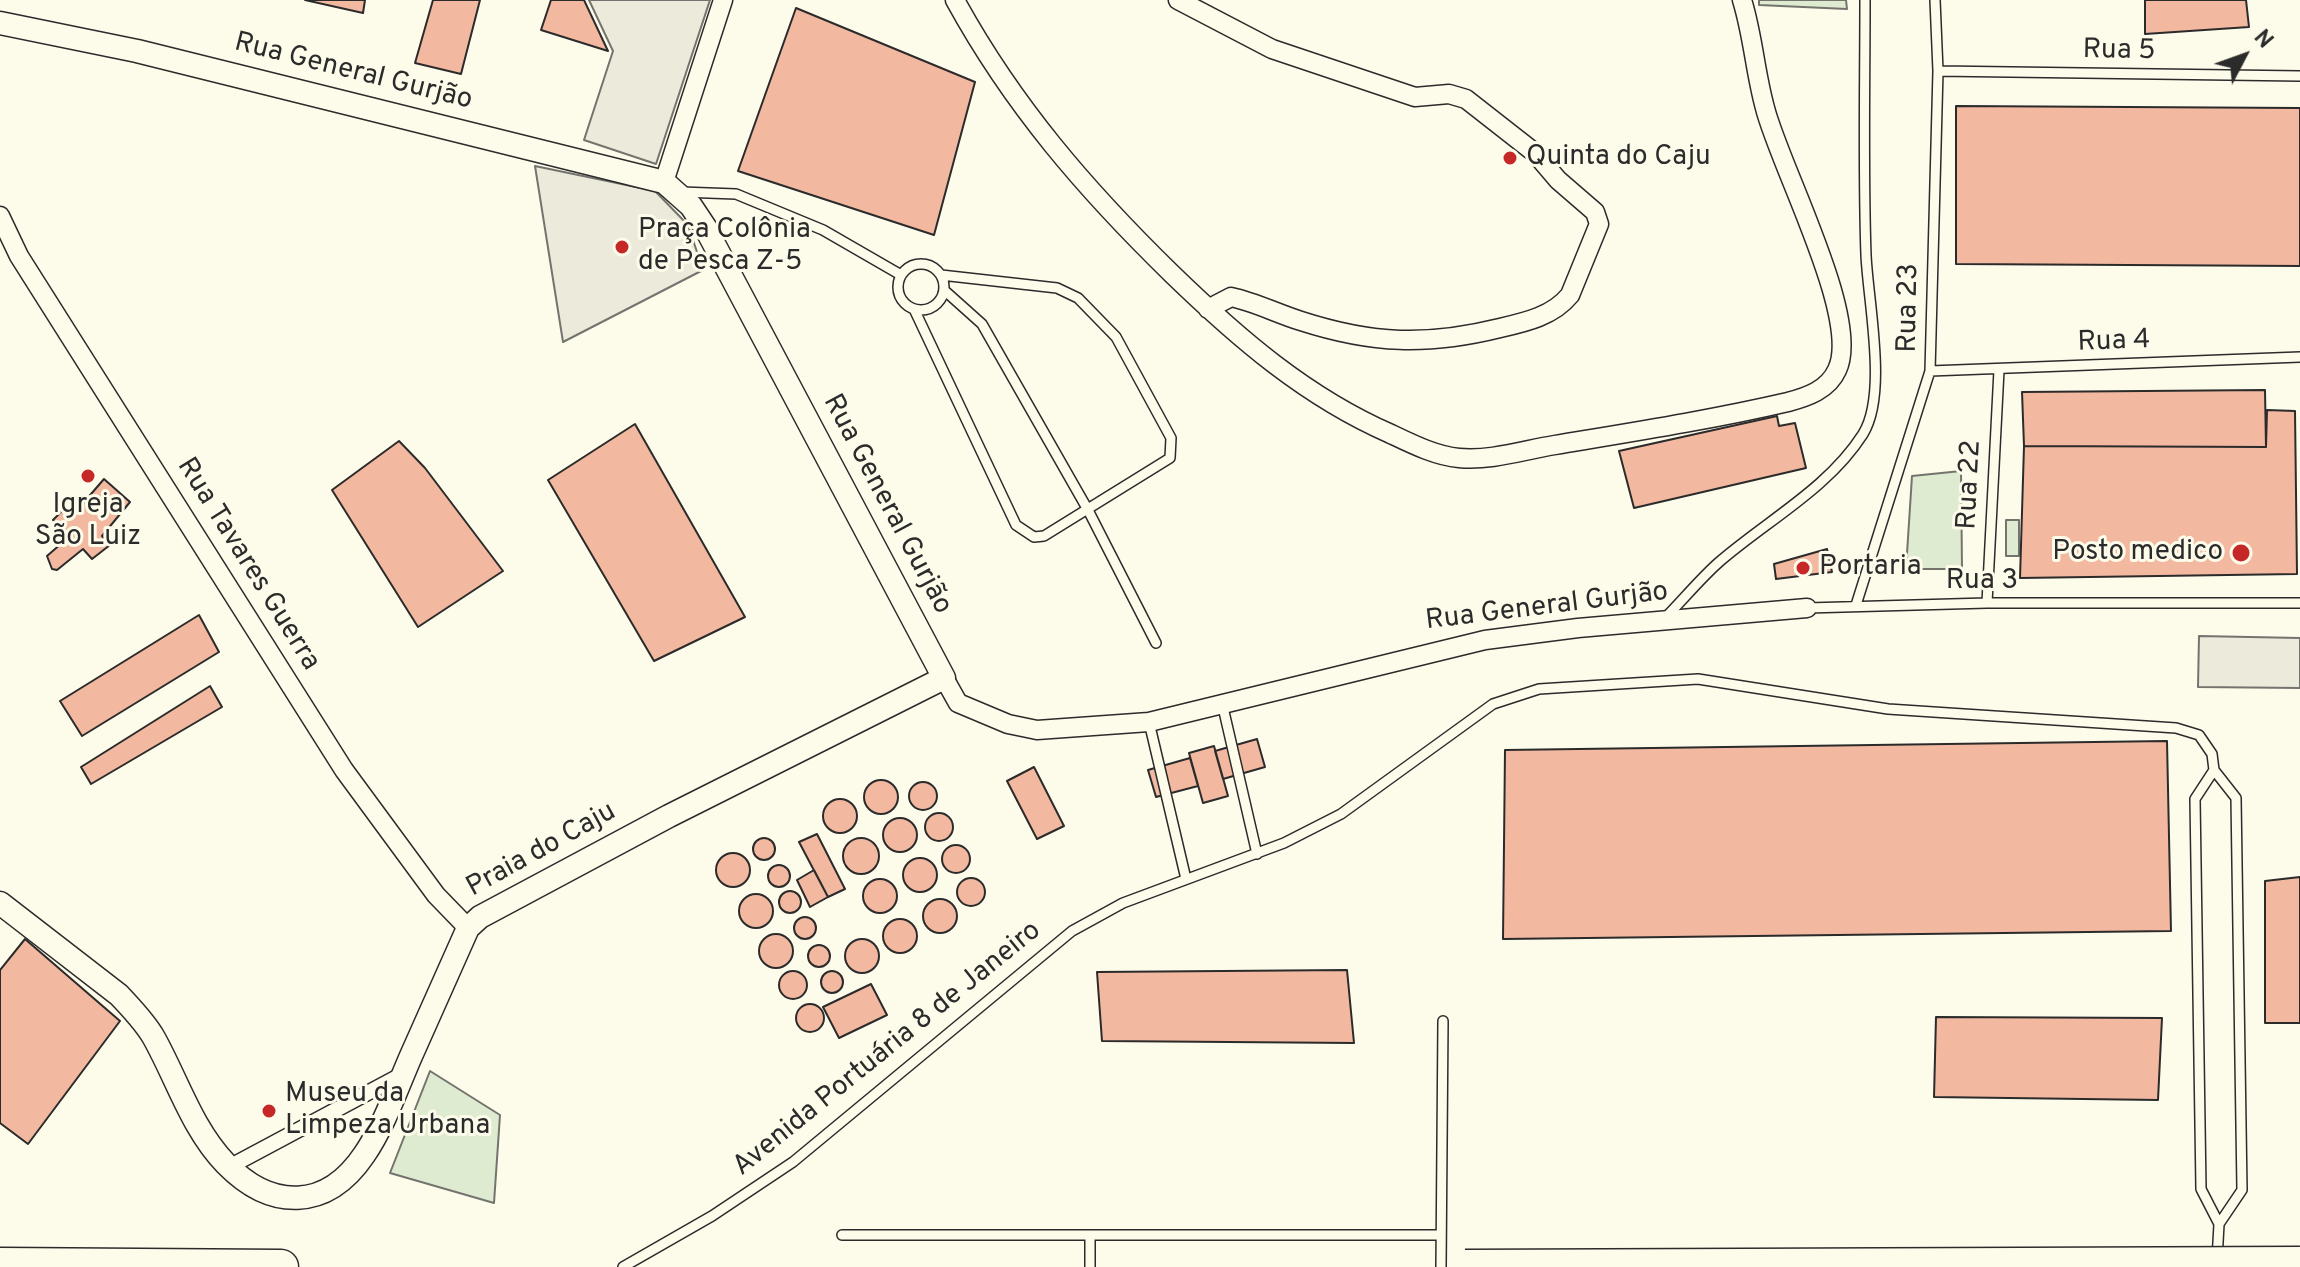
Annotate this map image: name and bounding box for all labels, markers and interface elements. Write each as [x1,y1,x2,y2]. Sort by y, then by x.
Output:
north arrow [2204,16,2284,96]
text: N [2247,25,2278,55]
street label: Rua General Gurjão [231,27,475,119]
street label: Rua 5 [2082,35,2156,69]
place label: Quinta do Caju [1526,141,1711,175]
marker: Quinta do Caju [1501,149,1519,167]
place label: Praça Colônia de Pesca Z-5 [638,214,811,280]
marker: Praça Colônia de Pesca Z-5 [613,238,631,256]
street label: Rua 23 [1892,263,1928,353]
street label: Rua 4 [2077,325,2151,361]
street label: Rua General Gurjão [814,389,958,621]
street label: Rua 22 [1952,439,1990,531]
street label: Rua Tavares Guerra [168,453,326,677]
marker: Igreja São Luiz [79,467,97,485]
place label: Igreja São Luiz [35,489,141,555]
place label: Posto medico [2052,536,2223,570]
marker: Posto medico [2230,542,2252,564]
place label: Portaria [1819,551,1922,585]
marker: Portaria [1794,559,1812,577]
street label: Rua 3 [1946,565,2018,599]
street label: Rua General Gurjão [1424,576,1670,640]
street label: Praia do Caju [461,796,623,906]
street label: Avenida Portuária 8 de Janeiro [727,915,1049,1185]
place label: Museu da Limpeza Urbana [285,1078,490,1144]
marker: Museu da Limpeza Urbana [260,1102,278,1120]

